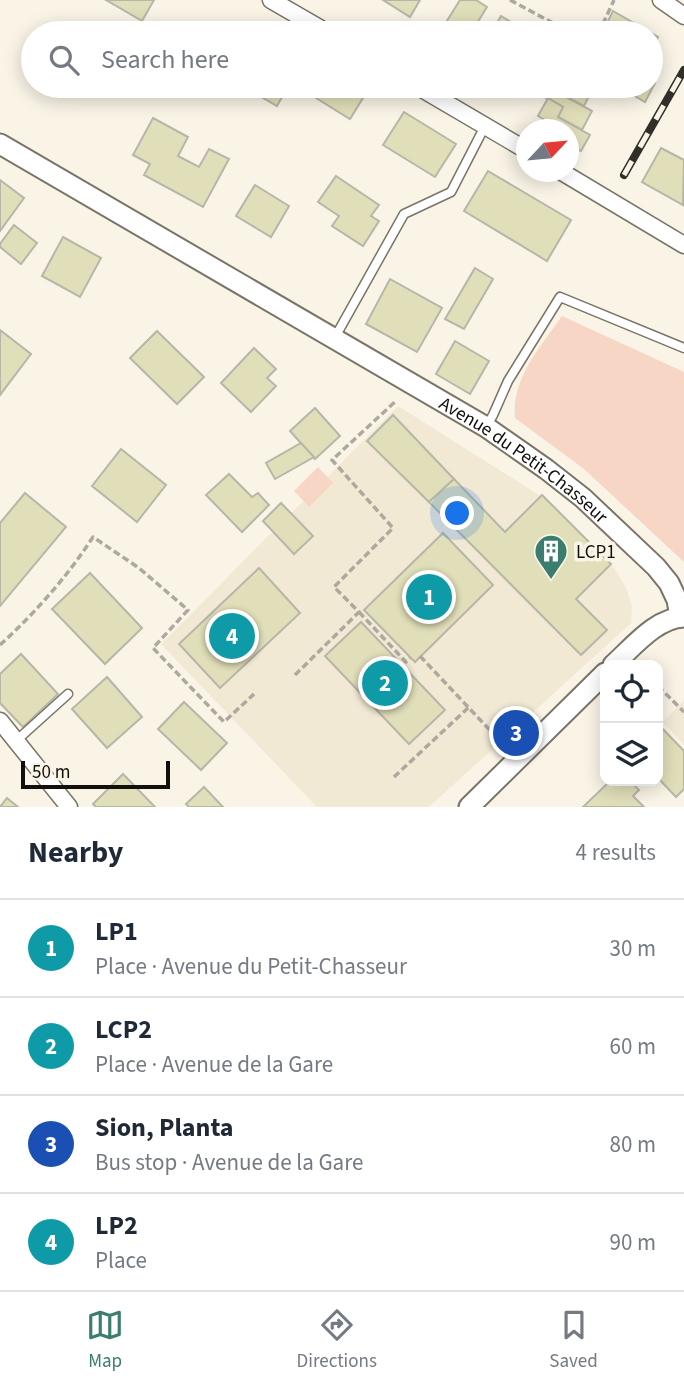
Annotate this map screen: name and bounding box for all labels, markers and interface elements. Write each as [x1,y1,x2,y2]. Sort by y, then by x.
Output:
search box [21,21,663,98]
icon: search [45,41,83,79]
text: Search here [101,41,229,78]
north arrow [516,119,579,182]
street label: Avenue du Petit-Chasseur [434,391,614,530]
your location [440,496,474,530]
building icon: LCP1 [532,532,570,581]
place label: LCP1 [576,539,616,566]
pin: 1 [406,571,452,623]
pin: 4 [209,610,255,662]
pin: 2 [362,657,408,709]
map controls [600,660,663,786]
button: locate [600,660,663,723]
pin: 3 [493,707,539,759]
button: layers [600,723,663,786]
scale bar [21,758,170,790]
text: 50 m [32,759,70,786]
text: Nearby [28,831,123,874]
text: 4 results [576,836,656,869]
text: LP1 [95,913,138,950]
text: 1 [45,932,57,965]
text: 30 m [609,932,656,965]
text: Place · Avenue du Petit-Chasseur [95,950,407,983]
text: LCP2 [95,1011,152,1048]
text: 2 [45,1030,57,1063]
text: 60 m [609,1030,656,1063]
text: Place · Avenue de la Gare [95,1048,333,1081]
text: Sion, Planta [95,1109,234,1146]
text: 3 [45,1128,57,1161]
text: 80 m [609,1128,656,1161]
text: Bus stop · Avenue de la Gare [95,1146,363,1179]
text: LP2 [95,1207,138,1244]
text: 4 [45,1226,57,1259]
text: 90 m [609,1226,656,1259]
text: Place [95,1244,147,1277]
tab: Map [86,1306,124,1375]
tab: Directions [297,1306,377,1375]
tab: Saved [549,1306,598,1375]

